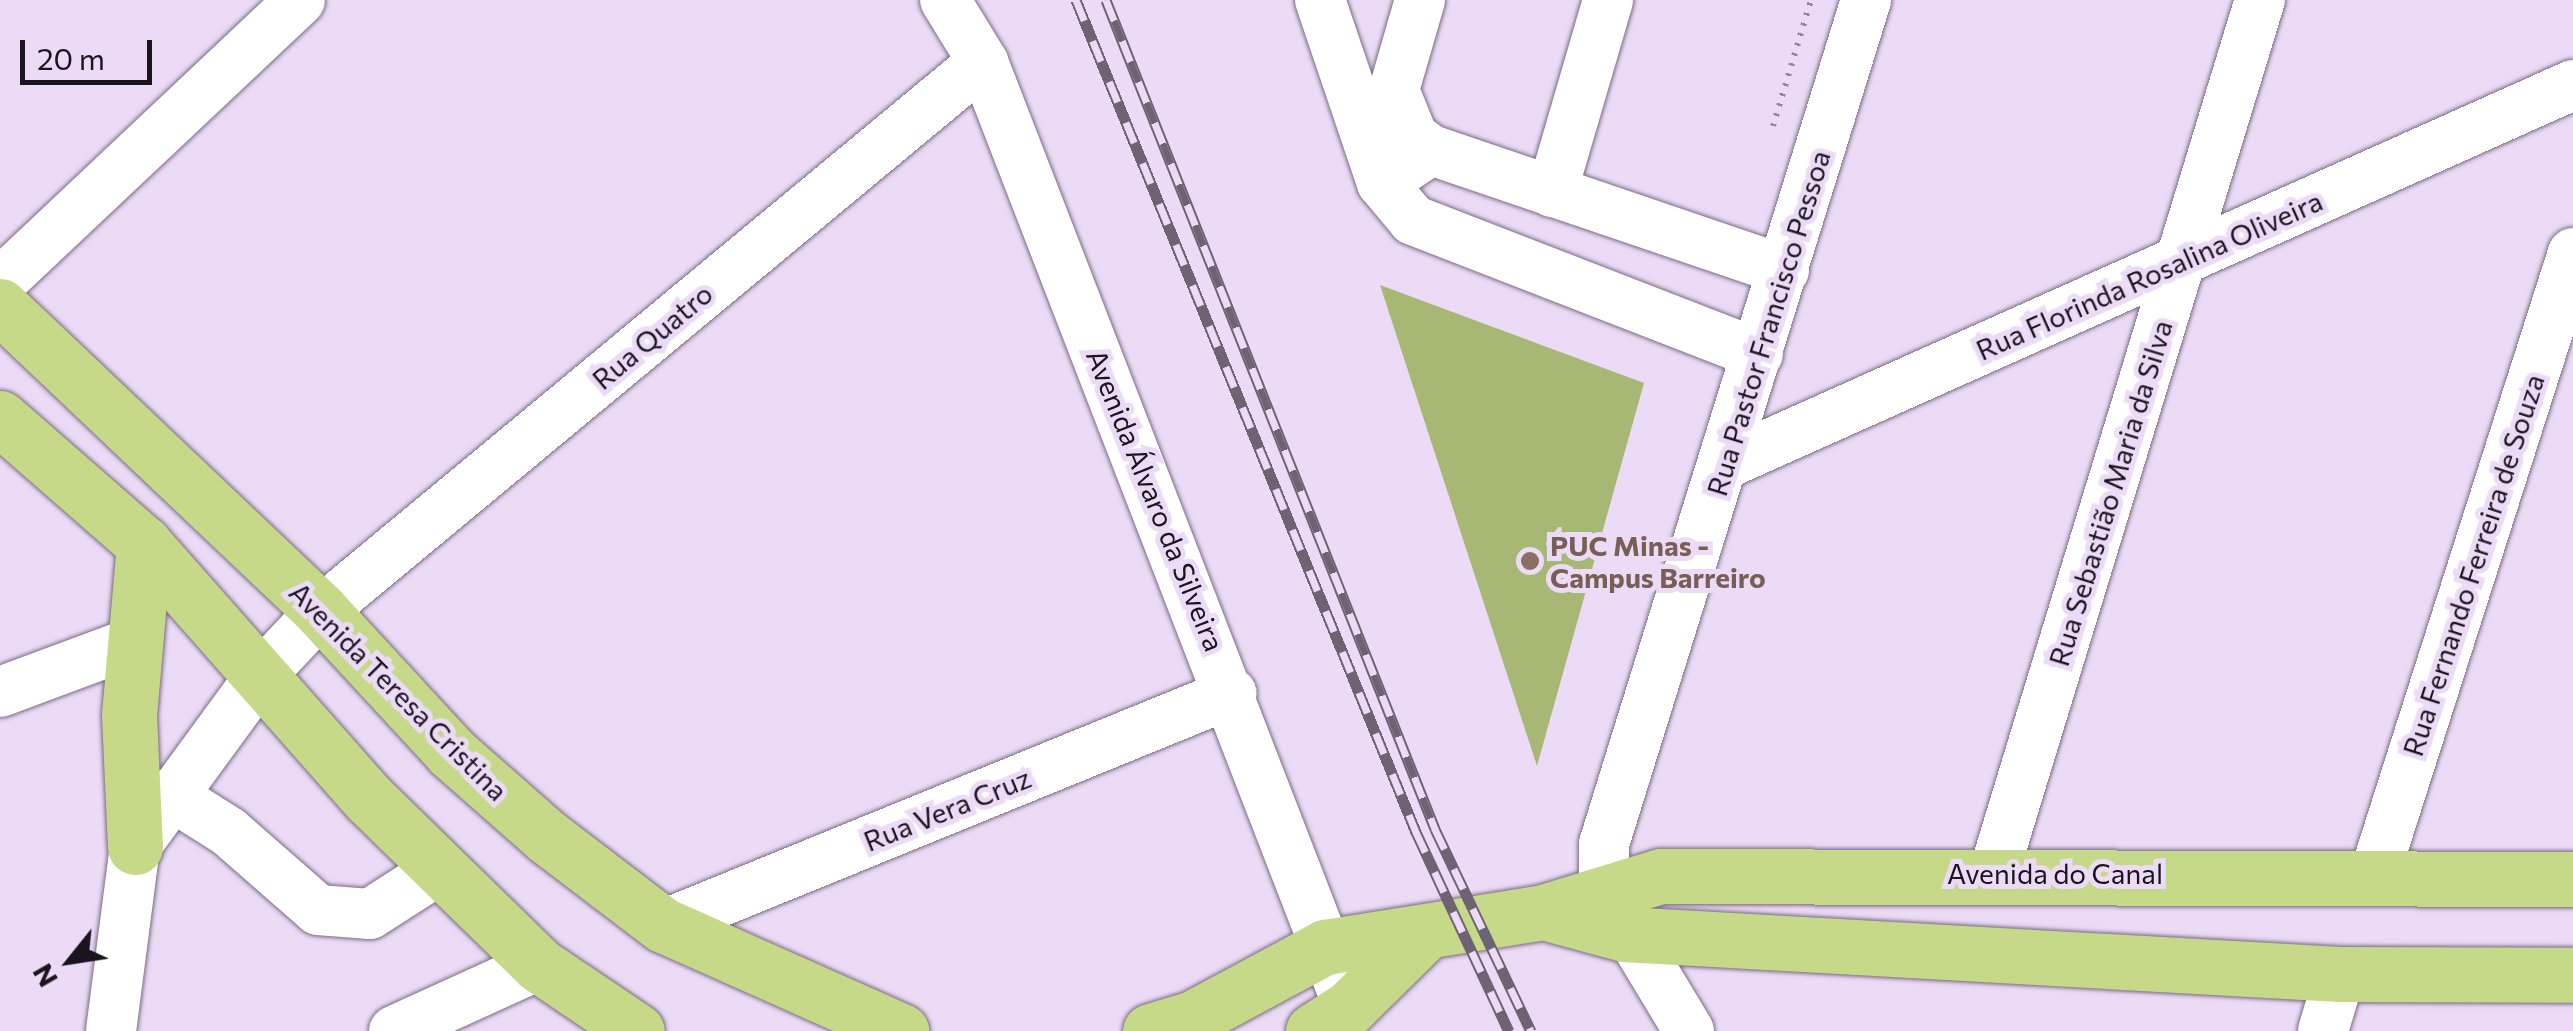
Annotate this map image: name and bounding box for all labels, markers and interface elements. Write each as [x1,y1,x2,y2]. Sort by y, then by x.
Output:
scale bar [25,20,158,82]
text: 20 m [37,39,105,76]
street label: Rua Pastor Francisco Pessoa [1699,146,1837,500]
street label: Rua Florinda Rosalina Oliveira [1971,183,2327,367]
street label: Rua Quatro [585,276,719,396]
street label: Rua Sebastião Maria da Silva [2041,316,2179,670]
street label: Avenida Álvaro da Silveira [1080,344,1232,656]
street label: Rua Fernando Ferreira de Souza [2395,370,2551,760]
place label: PUC Minas - Campus Barreiro [1550,528,1766,594]
marker: PUC Minas - Campus Barreiro [1519,550,1541,572]
street label: Avenida Teresa Cristina [283,575,515,807]
street label: Rua Vera Cruz [859,760,1035,858]
street label: Avenida do Canal [1947,856,2163,890]
north arrow [20,911,120,1011]
text: N [24,958,64,994]

